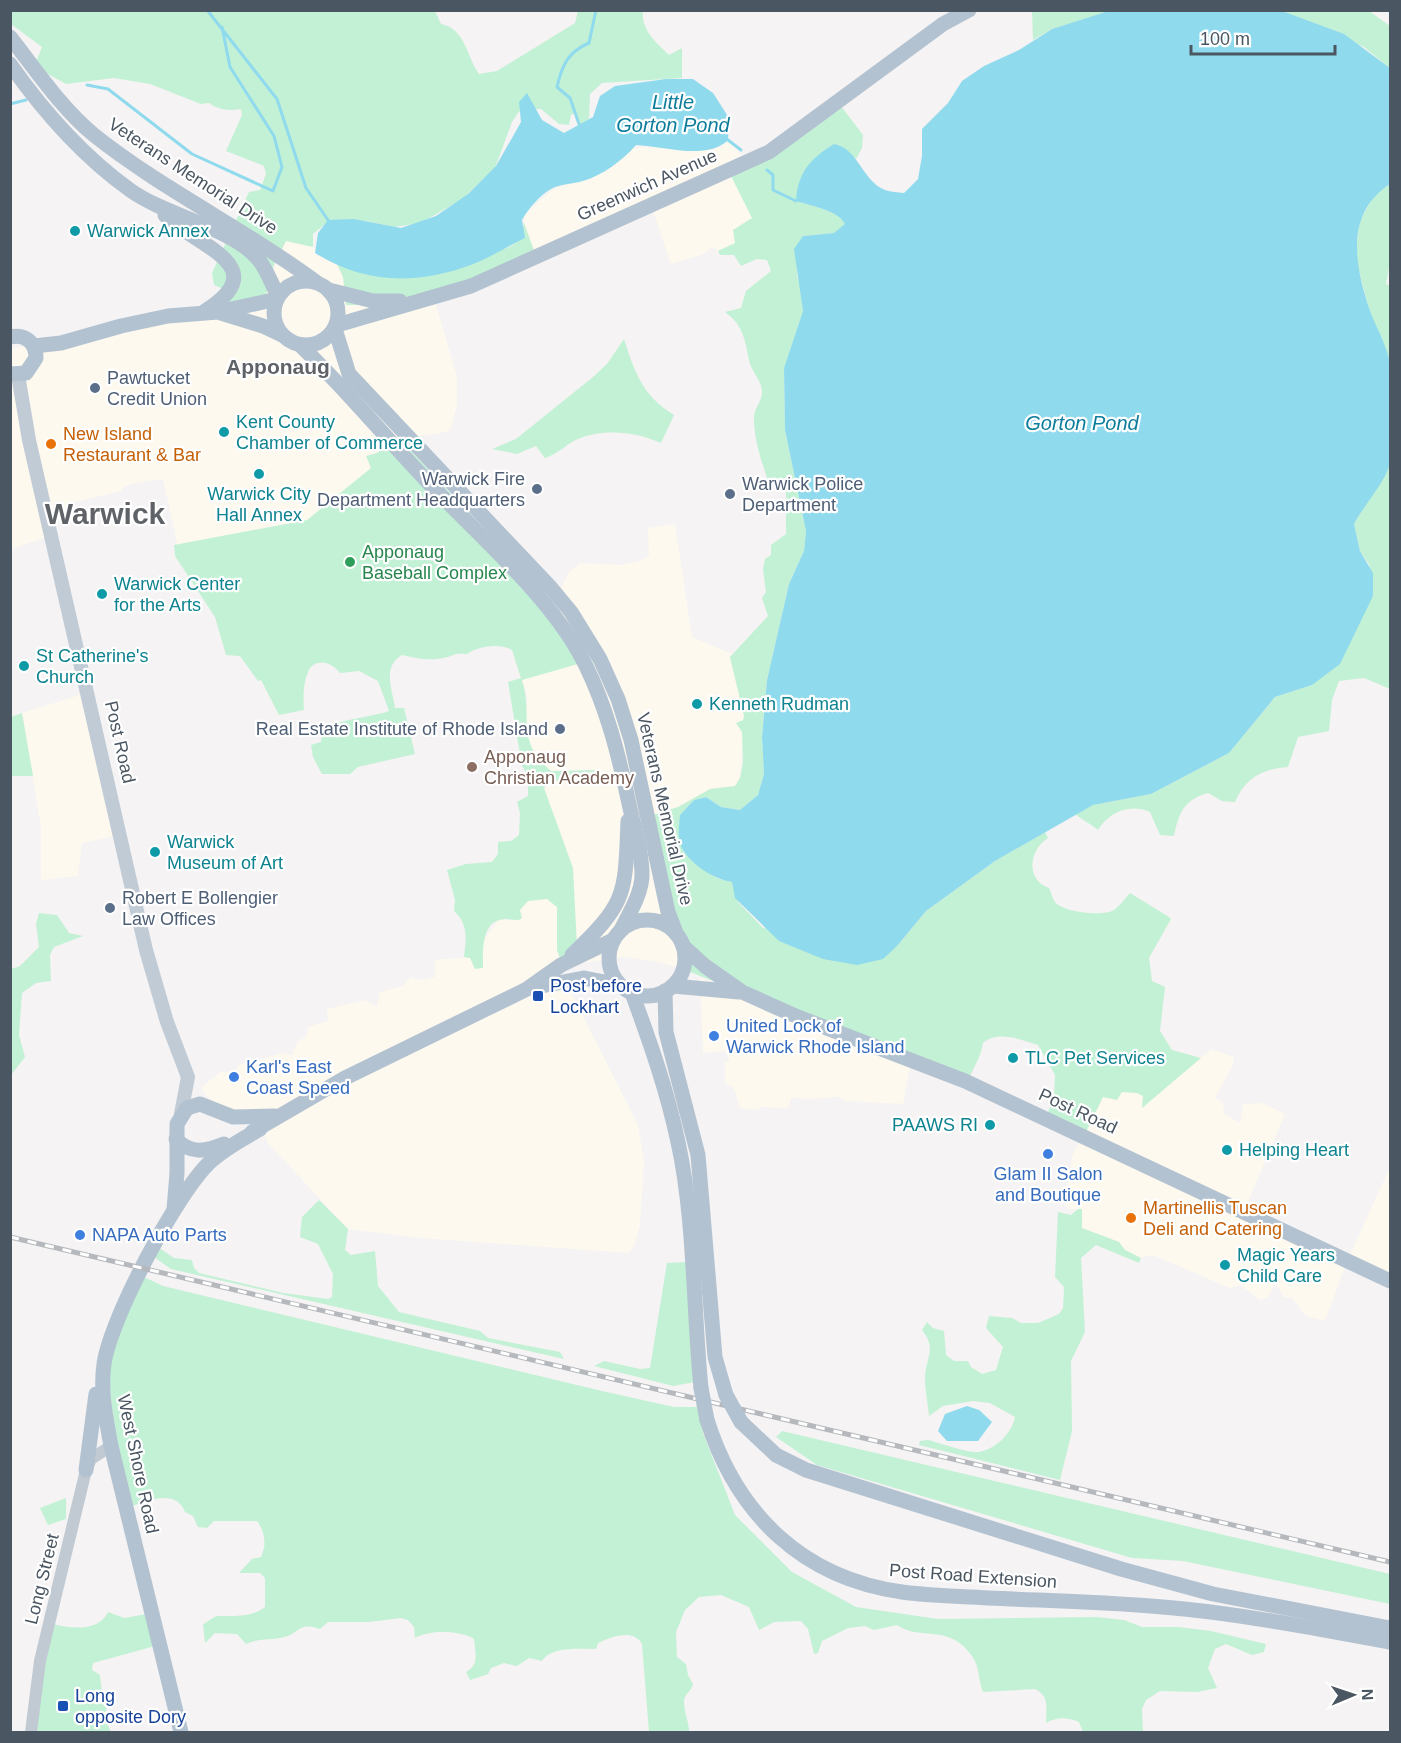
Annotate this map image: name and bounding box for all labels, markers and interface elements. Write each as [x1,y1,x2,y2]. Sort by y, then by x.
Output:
scale bar [1191,18,1335,56]
text: 100 m [1200,29,1250,49]
water label: Little Gorton Pond [616,91,731,136]
street label: Veterans Memorial Drive [105,114,281,238]
street label: Greenwich Avenue [574,145,720,225]
place label: Warwick Annex [87,221,209,241]
marker: Warwick Annex [68,224,82,238]
district label: Apponaug [226,355,330,378]
place label: Pawtucket Credit Union [107,368,207,409]
marker: Pawtucket Credit Union [88,381,102,395]
place label: Kent County Chamber of Commerce [236,412,423,453]
water label: Gorton Pond [1025,412,1140,434]
place label: New Island Restaurant & Bar [63,424,201,465]
marker: Kent County Chamber of Commerce [217,425,231,439]
marker: New Island Restaurant & Bar [44,437,58,451]
marker: Warwick City Hall Annex [252,467,266,481]
place label: Warwick Fire Department Headquarters [317,469,525,510]
place label: Warwick Police Department [742,474,863,515]
marker: Warwick Fire Department Headquarters [530,482,544,496]
place label: Warwick City Hall Annex [207,484,311,525]
marker: Warwick Police Department [723,487,737,501]
district label: Warwick [45,497,166,530]
place label: Apponaug Baseball Complex [362,542,507,583]
marker: Apponaug Baseball Complex [343,555,357,569]
place label: Warwick Center for the Arts [114,574,240,615]
marker: Warwick Center for the Arts [95,587,109,601]
place label: St Catherine's Church [36,646,149,687]
marker: St Catherine's Church [17,659,31,673]
place label: Kenneth Rudman [709,694,849,714]
marker: Kenneth Rudman [690,697,704,711]
street label: Post Road [101,699,139,785]
street label: Veterans Memorial Drive [633,711,697,907]
place label: Real Estate Institute of Rhode Island [256,719,548,739]
marker: Real Estate Institute of Rhode Island [553,722,567,736]
place label: Apponaug Christian Academy [484,747,634,788]
marker: Apponaug Christian Academy [465,760,479,774]
place label: Warwick Museum of Art [167,832,283,873]
marker: Warwick Museum of Art [148,845,162,859]
place label: Robert E Bollengier Law Offices [122,888,278,929]
marker: Robert E Bollengier Law Offices [103,901,117,915]
place label: Post before Lockhart [550,976,642,1017]
marker: Post before Lockhart [531,989,545,1003]
place label: United Lock of Warwick Rhode Island [726,1016,904,1057]
marker: United Lock of Warwick Rhode Island [707,1029,721,1043]
place label: TLC Pet Services [1025,1048,1165,1068]
marker: TLC Pet Services [1006,1051,1020,1065]
place label: Karl's East Coast Speed [246,1057,350,1098]
marker: Karl's East Coast Speed [227,1070,241,1084]
street label: Post Road [1036,1084,1120,1138]
place label: PAAWS RI [892,1115,978,1135]
marker: PAAWS RI [983,1118,997,1132]
place label: Helping Heart [1239,1140,1349,1160]
marker: Helping Heart [1220,1143,1234,1157]
marker: Glam II Salon and Boutique [1041,1147,1055,1161]
place label: Glam II Salon and Boutique [993,1164,1103,1205]
place label: Martinellis Tuscan Deli and Catering [1143,1198,1287,1239]
marker: Martinellis Tuscan Deli and Catering [1124,1211,1138,1225]
place label: NAPA Auto Parts [92,1225,227,1245]
marker: NAPA Auto Parts [73,1228,87,1242]
place label: Magic Years Child Care [1237,1245,1335,1286]
marker: Magic Years Child Care [1218,1258,1232,1272]
street label: West Shore Road [113,1393,163,1535]
street label: Long Street [21,1531,63,1627]
street label: Post Road Extension [888,1560,1058,1592]
north arrow [1323,1665,1383,1725]
place label: Long opposite Dory [75,1686,186,1727]
text: N [1359,1688,1376,1701]
marker: Long opposite Dory [56,1699,70,1713]

